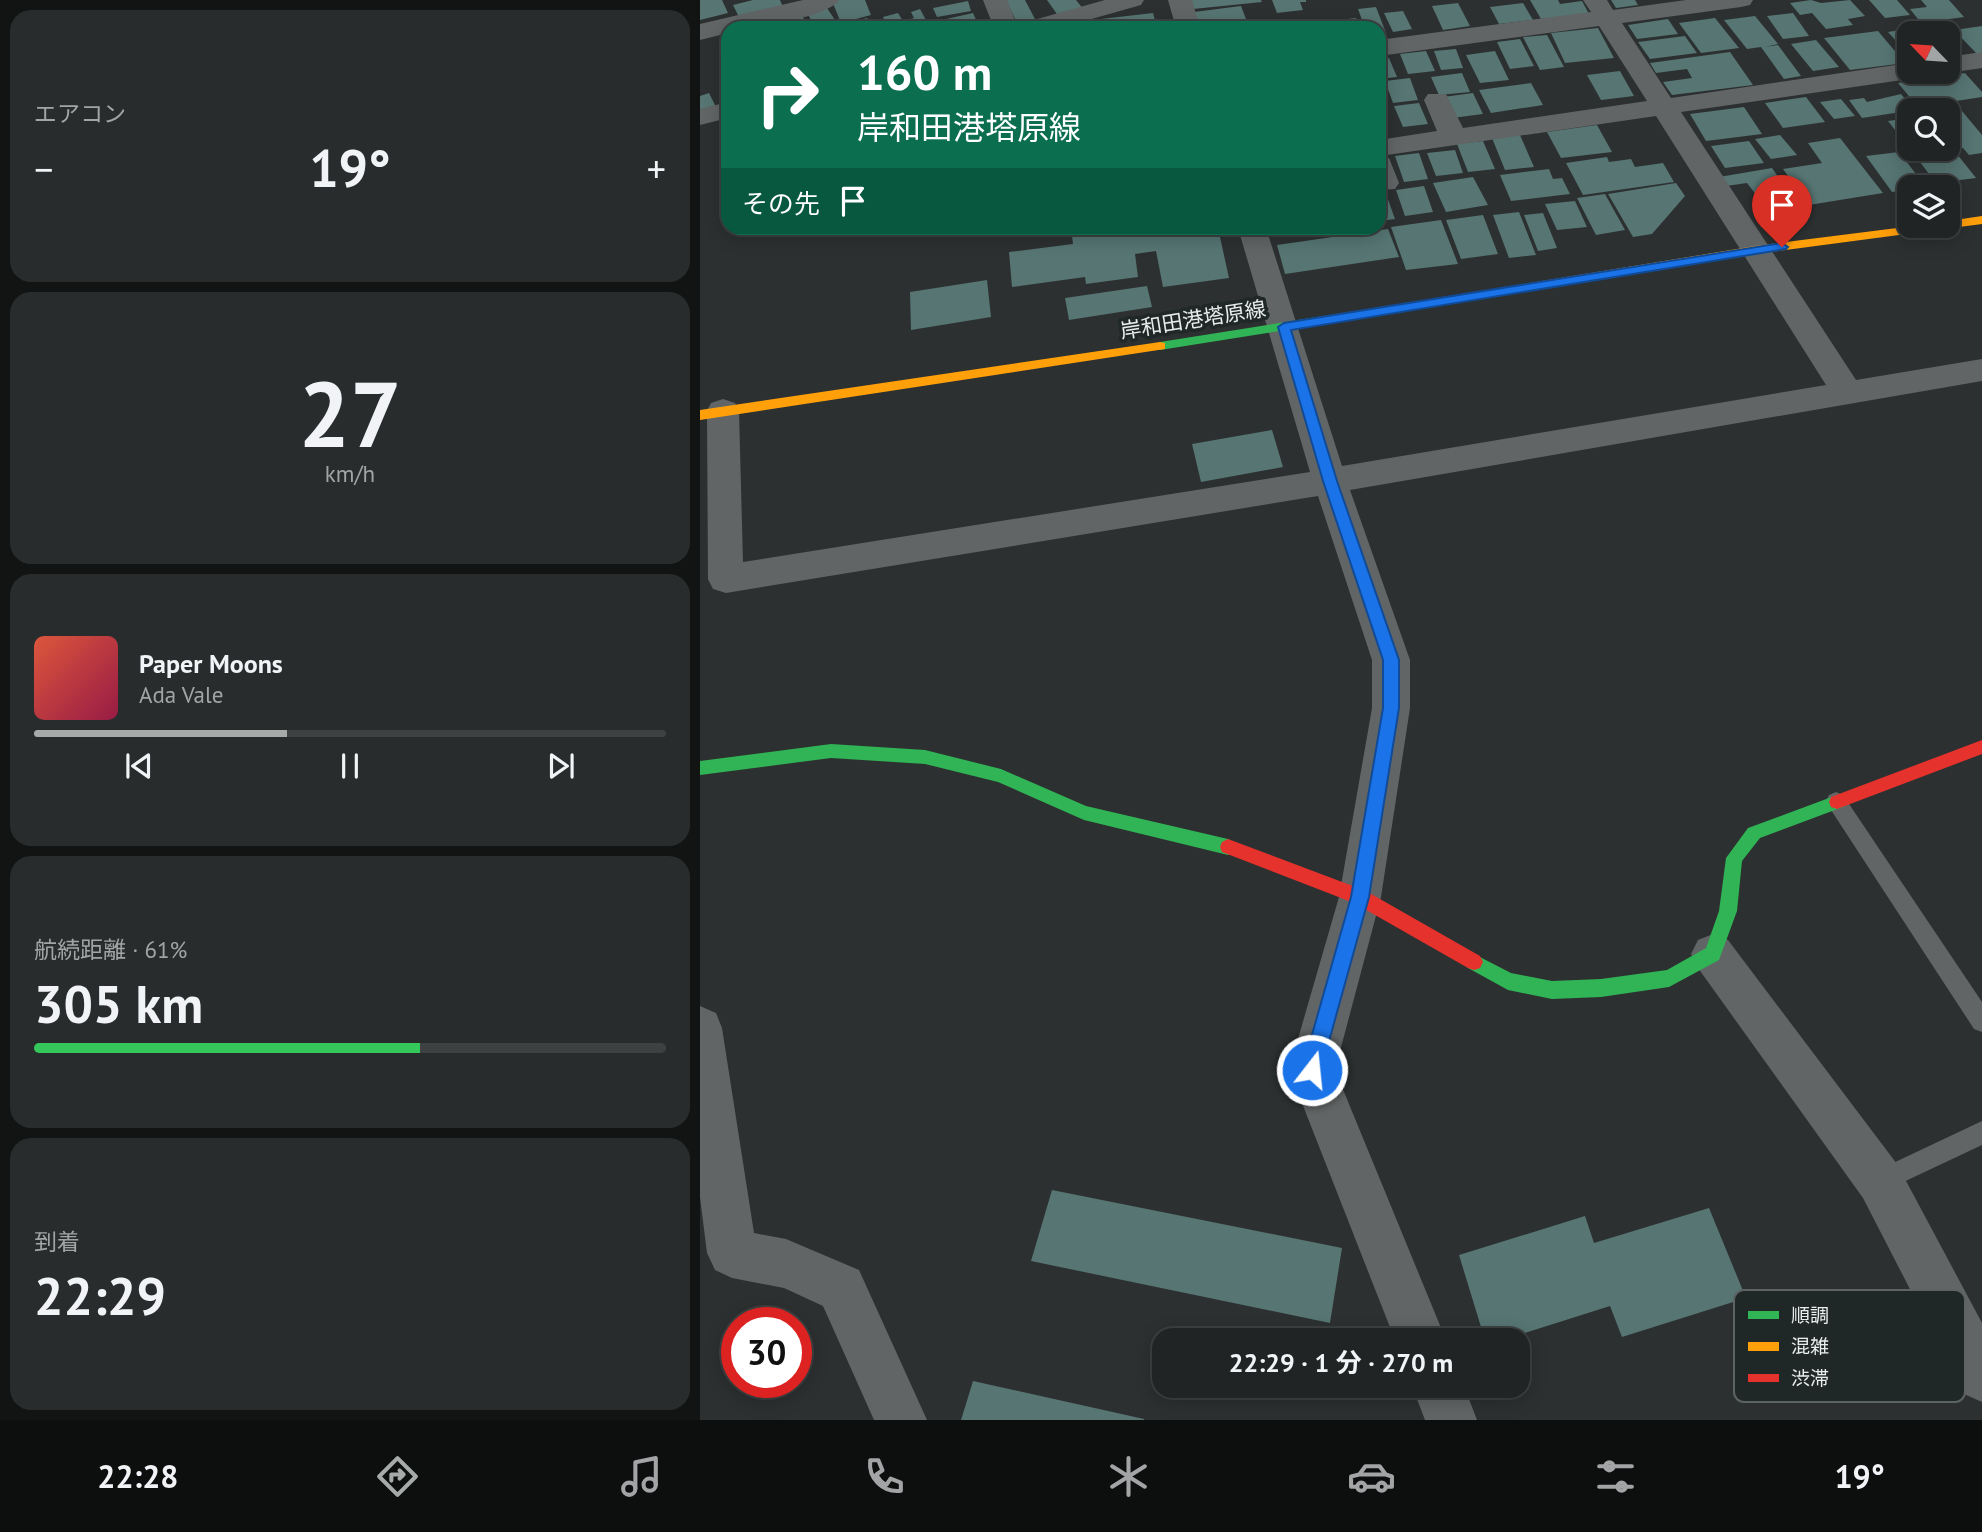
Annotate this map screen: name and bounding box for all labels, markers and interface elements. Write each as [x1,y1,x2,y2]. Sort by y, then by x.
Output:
north arrow [1897,21,1960,84]
map controls [1897,21,1960,238]
text: 160 m [857,40,992,104]
icon: right [742,49,833,140]
button: search [1897,98,1960,161]
text: エアコン [34,99,126,128]
text: 岸和田港塔原線 [857,106,1081,148]
text: 19° [309,134,391,201]
text: − [34,144,53,193]
text: + [647,144,666,193]
pin [1752,175,1812,247]
button: layers [1897,175,1960,238]
icon: arrive [834,182,872,220]
icon: arrive [1763,186,1801,224]
text: その先 [742,187,820,220]
street label: 岸和田港塔原線 [1118,295,1268,344]
text: 27 [298,354,402,472]
text: km/h [325,459,375,488]
text: Paper Moons [139,647,283,680]
text: Ada Vale [139,680,223,709]
icon: previous [120,747,158,785]
icon: pause [331,747,369,785]
icon: next [542,747,580,785]
text: 航続距離 · 61% [34,935,187,964]
text: 305 km [34,970,203,1037]
position arrow [1275,1033,1349,1107]
text: 到着 [34,1227,80,1256]
text: 22:29 [34,1262,166,1329]
legend [1734,1290,1965,1402]
text: 順調 [1791,1303,1829,1327]
speed limit sign: 30 [721,1307,812,1398]
text: 混雑 [1791,1334,1829,1358]
text: 22:29 · 1 分 · 270 m [1229,1346,1453,1379]
text: 渋滞 [1791,1366,1829,1390]
icon: directions [373,1452,422,1501]
icon: music [617,1452,666,1501]
icon: phone [860,1452,909,1501]
icon: climate [1104,1452,1153,1501]
icon: car [1347,1452,1396,1501]
icon: filters [1591,1452,1640,1501]
text: 22:28 [97,1455,178,1497]
text: 19° [1834,1455,1885,1497]

